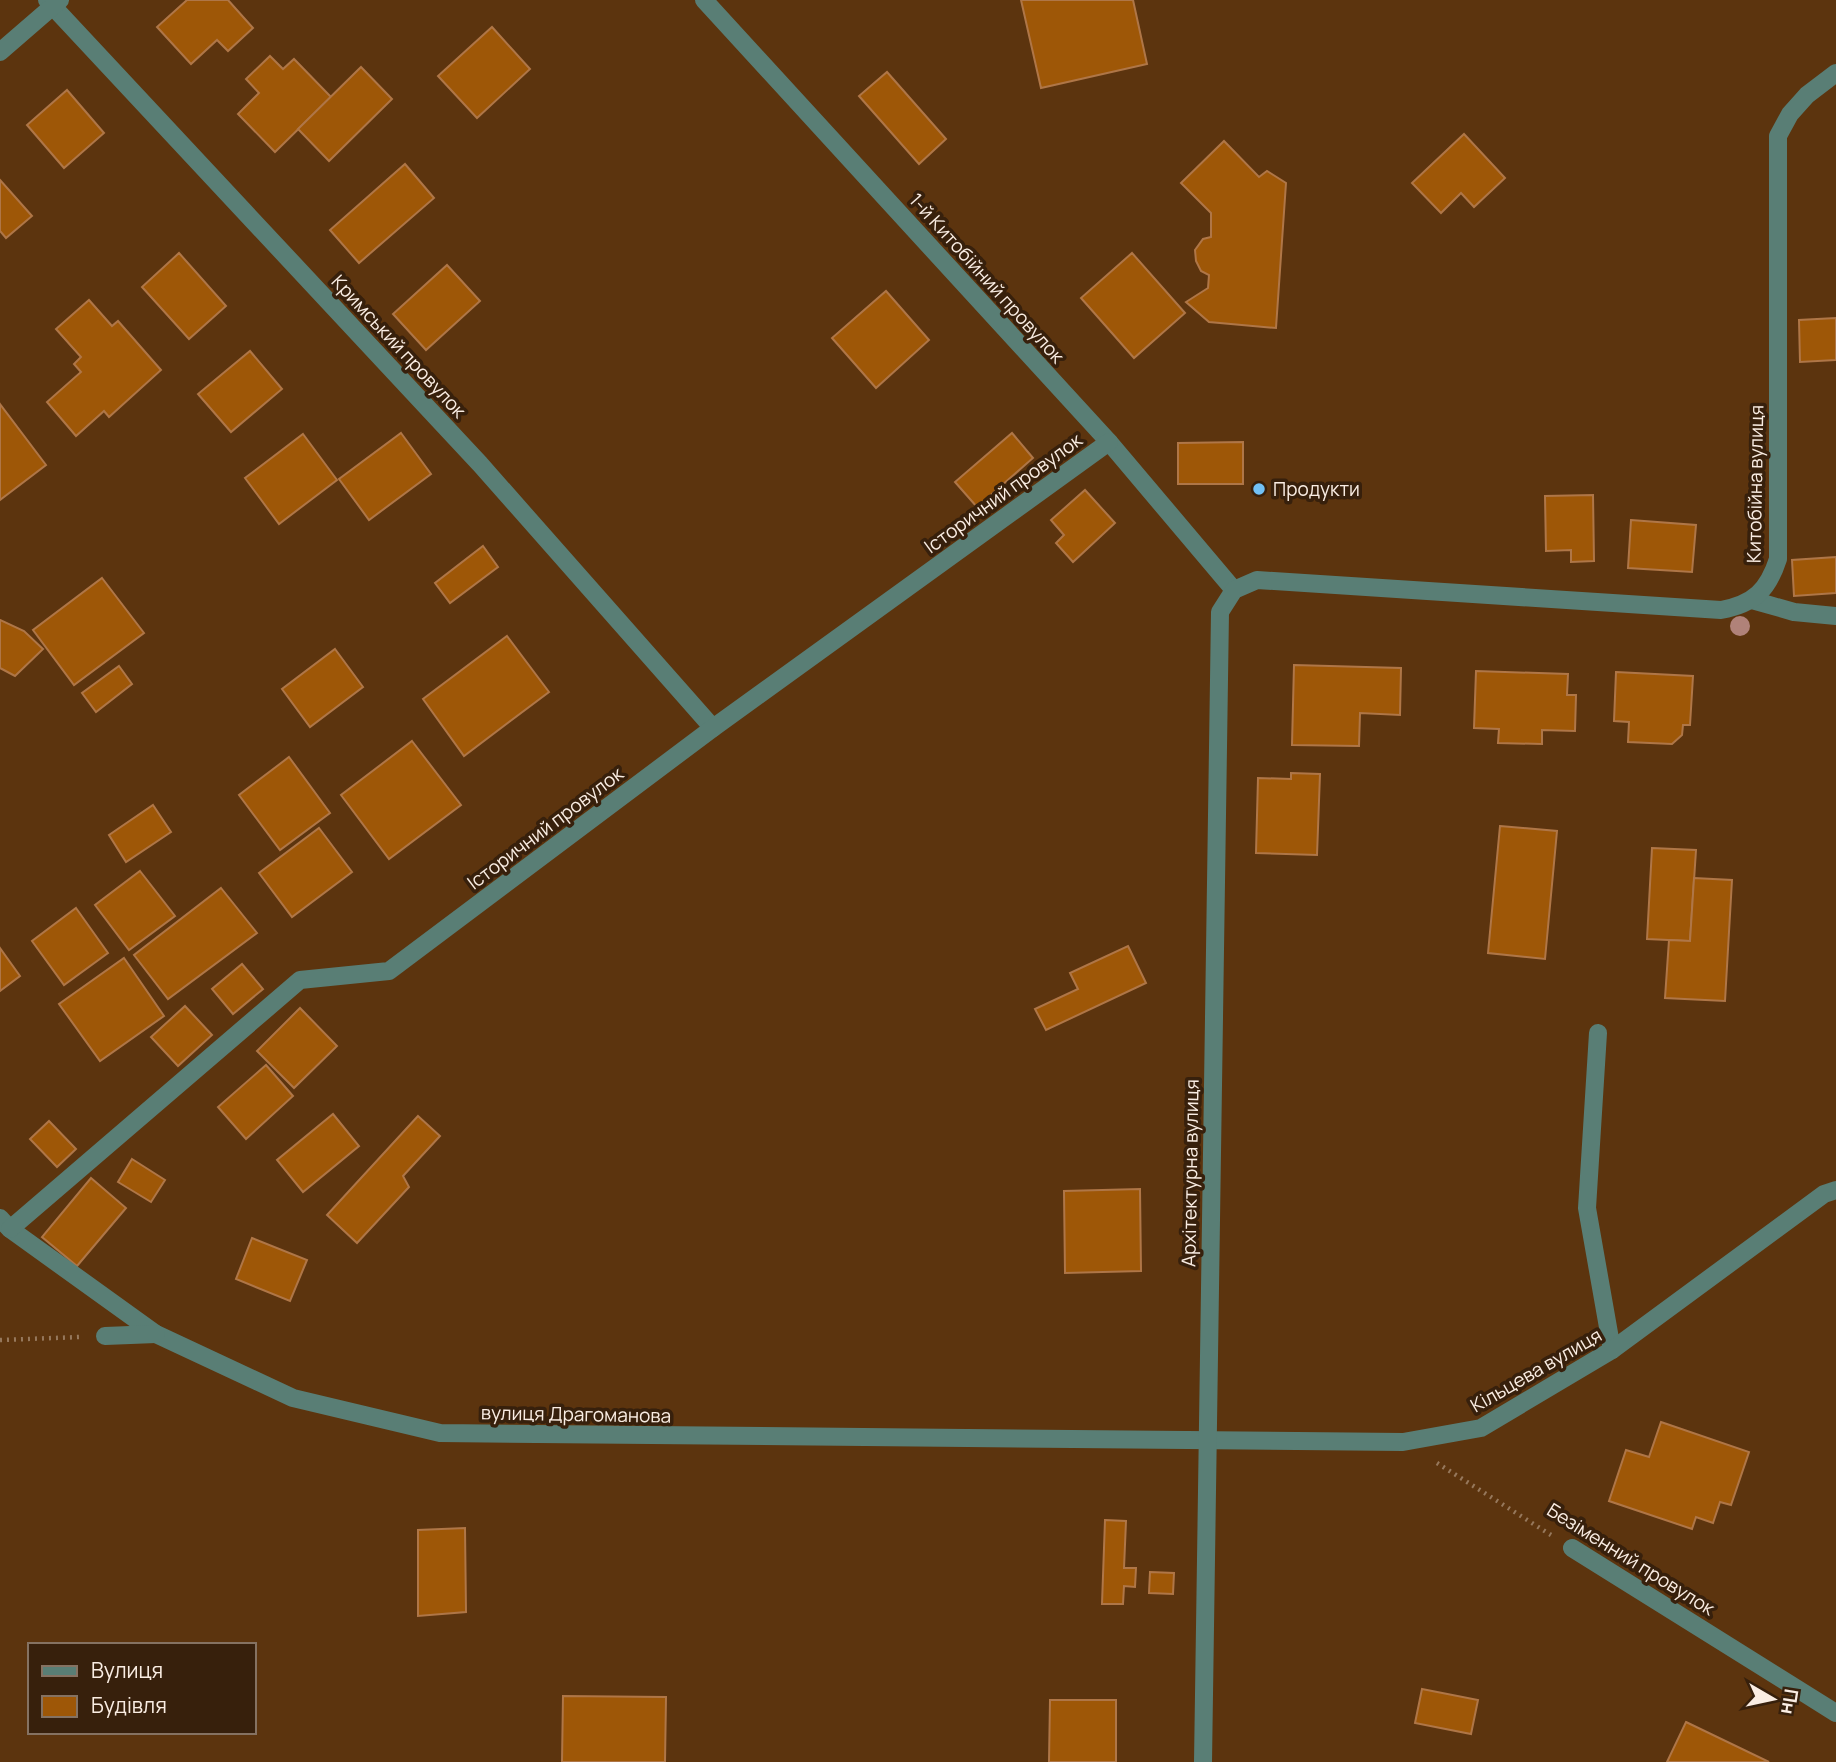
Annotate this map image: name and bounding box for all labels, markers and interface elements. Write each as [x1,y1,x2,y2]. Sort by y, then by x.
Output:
street label: 1-й Китобійний провулок [904,187,1071,369]
street label: Кримський провулок [326,269,473,424]
street label: Китобійна вулиця [1741,405,1769,563]
street label: Історичний провулок [919,427,1088,559]
place label: Продукти [1273,476,1360,502]
marker: Продукти [1251,481,1267,497]
street label: Історичний провулок [462,760,629,895]
street label: Архітектурна вулиця [1175,1079,1205,1267]
street label: Кільцева вулиця [1466,1322,1606,1418]
street label: вулиця Драгоманова [481,1399,671,1429]
street label: Безіменний провулок [1542,1497,1720,1621]
legend [28,1643,256,1734]
text: Вулиця [91,1656,163,1684]
north arrow [1738,1664,1808,1734]
text: Пн [1775,1687,1805,1716]
text: Будівля [91,1691,167,1719]

